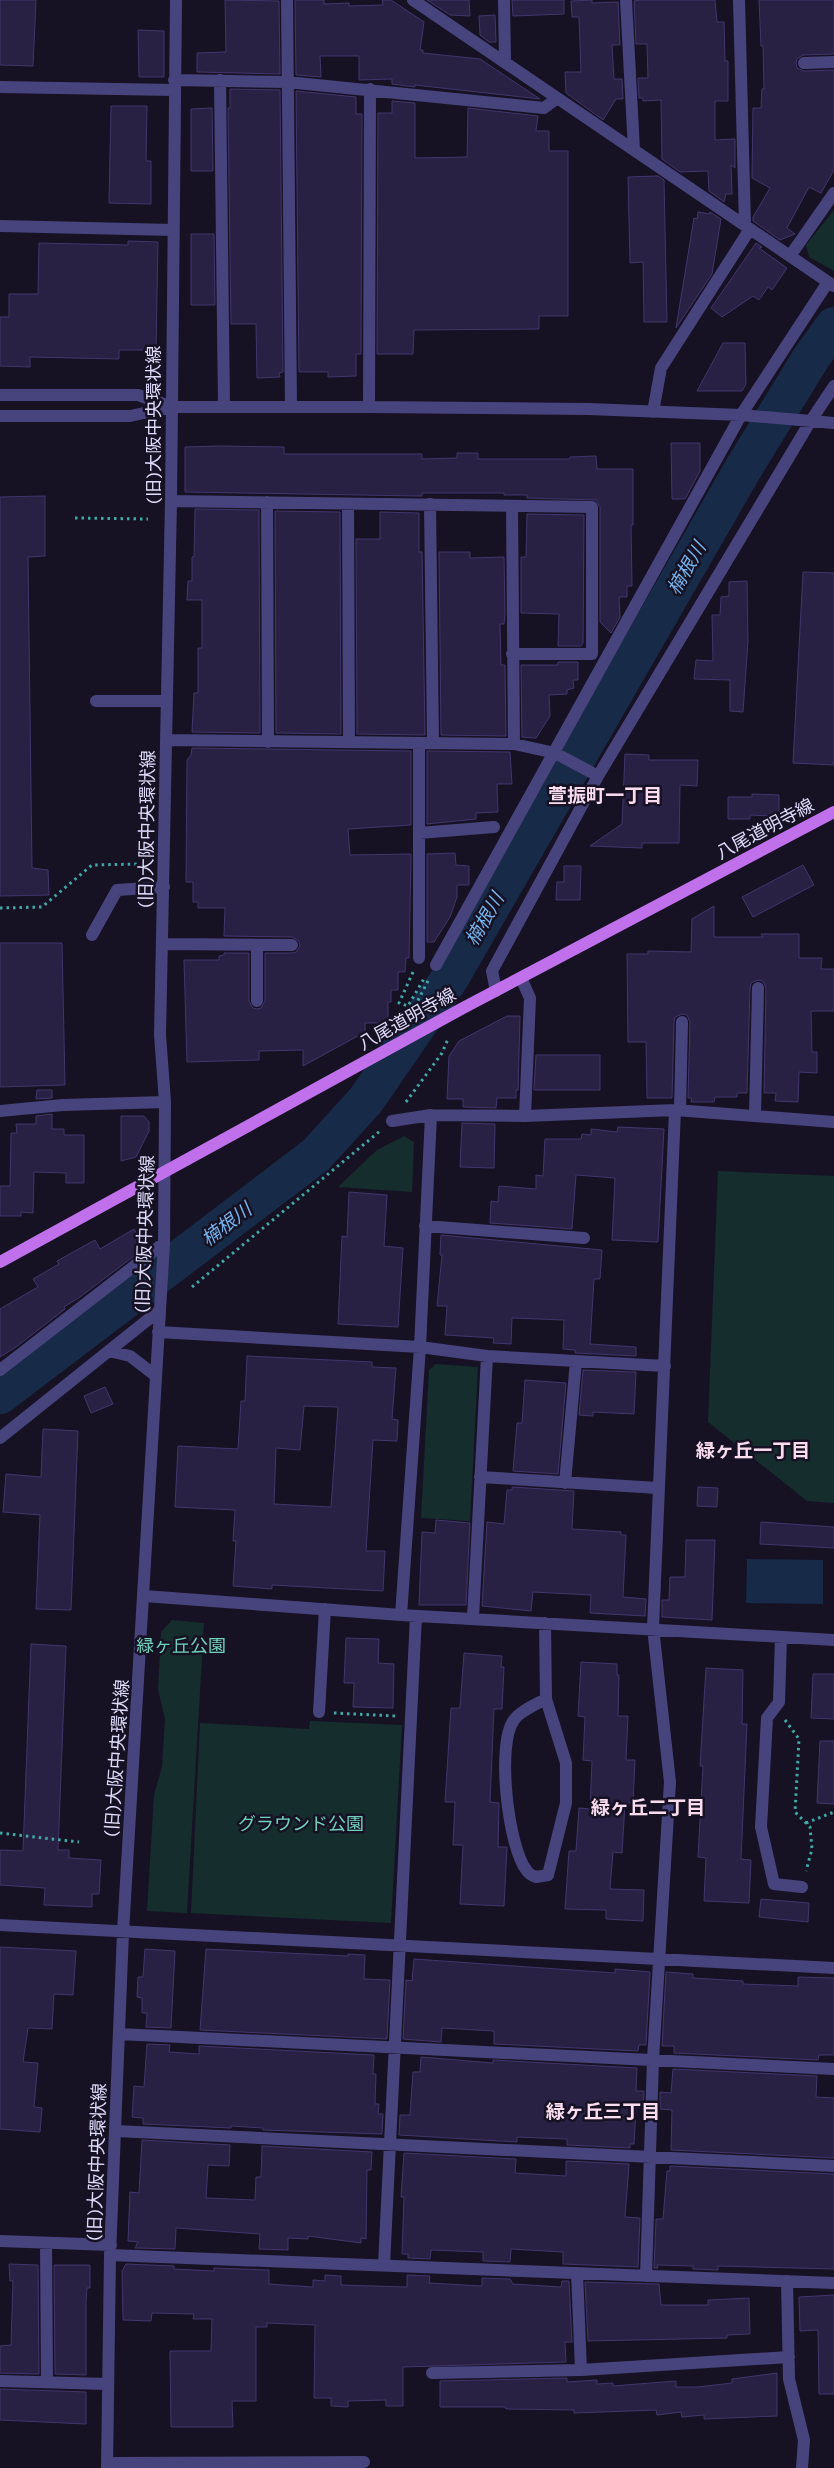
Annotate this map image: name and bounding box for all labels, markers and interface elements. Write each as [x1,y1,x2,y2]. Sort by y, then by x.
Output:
street label: (旧)大阪中央環状線 [142,346,164,504]
water label: 楠根川 [661,536,711,598]
street label: (旧)大阪中央環状線 [134,750,158,908]
district label: 萱振町一丁目 [548,783,662,806]
street label: 八尾道明寺線 [712,793,817,863]
water label: 楠根川 [459,887,509,949]
street label: 八尾道明寺線 [354,982,459,1054]
street label: (旧)大阪中央環状線 [130,1155,158,1313]
water label: 楠根川 [196,1196,257,1250]
district label: 緑ヶ丘一丁目 [696,1438,810,1461]
park label: 緑ヶ丘公園 [136,1634,226,1656]
street label: (旧)大阪中央環状線 [100,1678,132,1837]
district label: 緑ヶ丘二丁目 [591,1795,705,1818]
park label: グラウンド公園 [238,1812,364,1834]
street label: (旧)大阪中央環状線 [82,2083,110,2241]
district label: 緑ヶ丘三丁目 [546,2099,660,2122]

